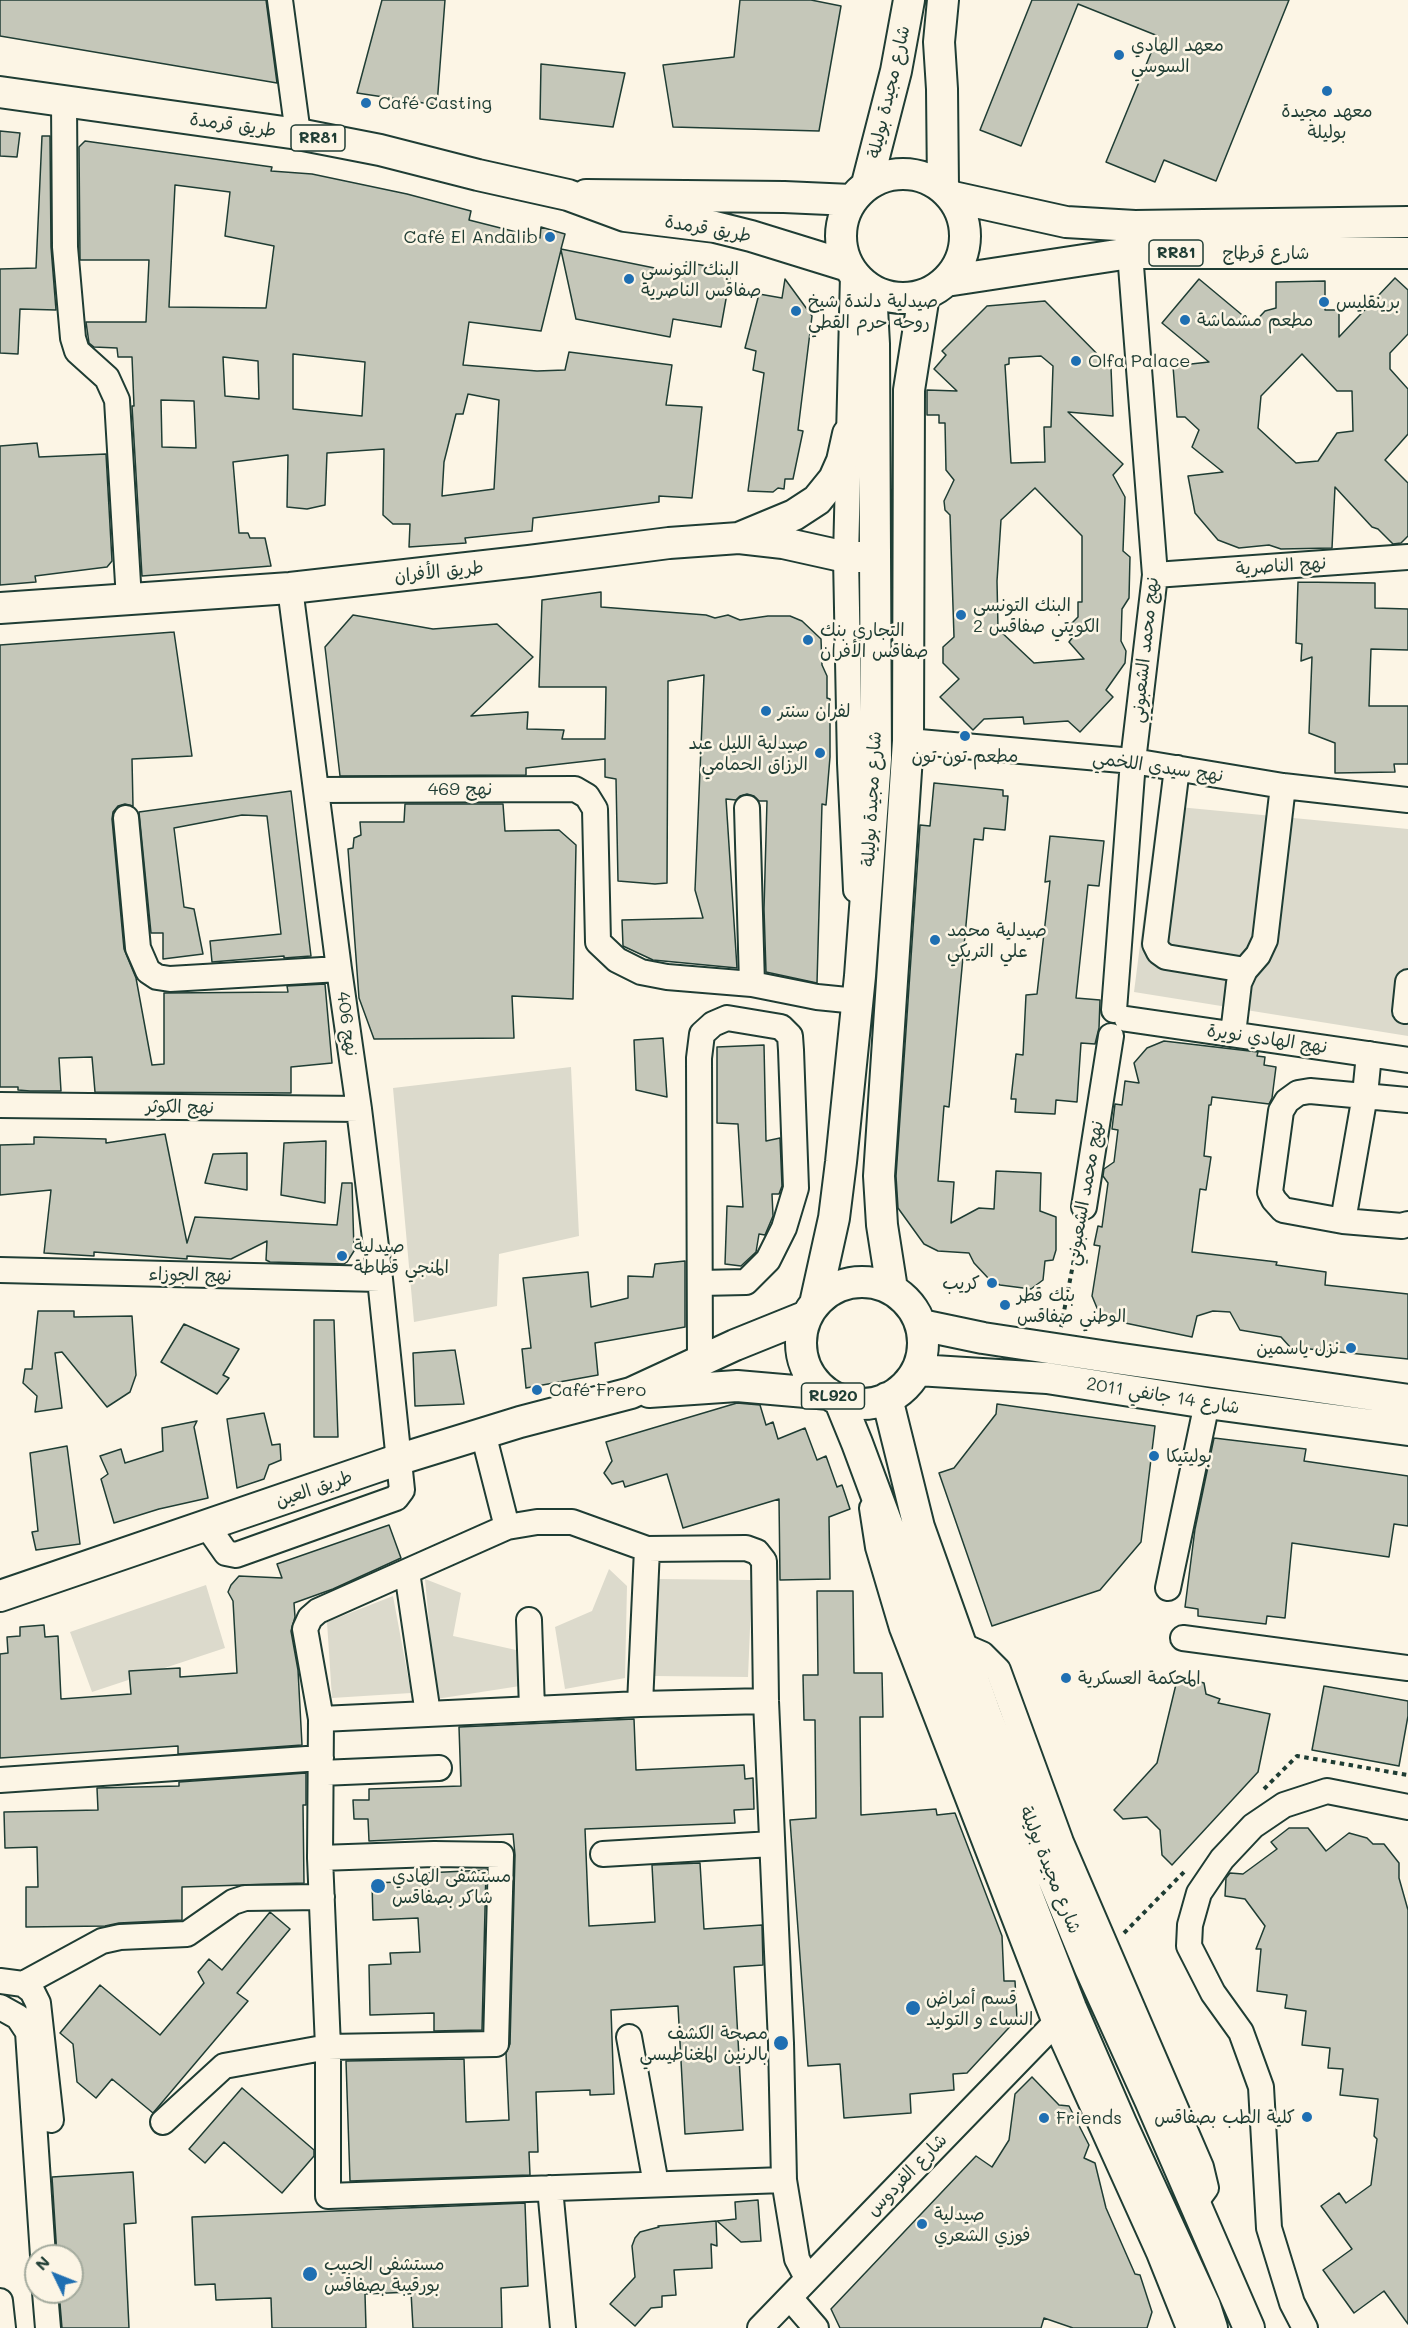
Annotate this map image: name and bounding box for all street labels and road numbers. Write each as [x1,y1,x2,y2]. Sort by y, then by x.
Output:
street label: شارع مجيدة بوليلة [863,24,915,160]
street label: طريق قرمدة [188,108,278,142]
road number: RR81 [291,125,345,151]
street label: طريق قرمدة [663,211,753,247]
road number: RR81 [1149,240,1203,266]
street label: شارع قرطاج [1222,242,1310,264]
street label: نهج الناصرية [1235,552,1327,580]
street label: طريق الأفران [393,557,485,587]
street label: نهج محمد الشعبوني [1127,576,1163,724]
street label: شارع مجيدة بوليلة [858,731,886,867]
street label: نهج سيدي اللخمي [1091,747,1225,787]
street label: نهج 469 [428,778,492,800]
street label: نهج 406 [332,990,362,1058]
street label: نهج الهادي نويرة [1205,1020,1329,1058]
street label: نهج الكوثر [146,1096,214,1118]
street label: نهج محمد الشعبوني [1062,1119,1108,1267]
street label: نهج الجوزاء [148,1263,232,1287]
street label: شارع 14 جانفي 2011 [1085,1373,1241,1419]
road number: RL920 [802,1383,864,1409]
street label: طريق العين [273,1466,355,1512]
street label: شارع مجيدة بوليلة [1015,1803,1085,1937]
street label: شارع الفردوس [862,2129,952,2221]

